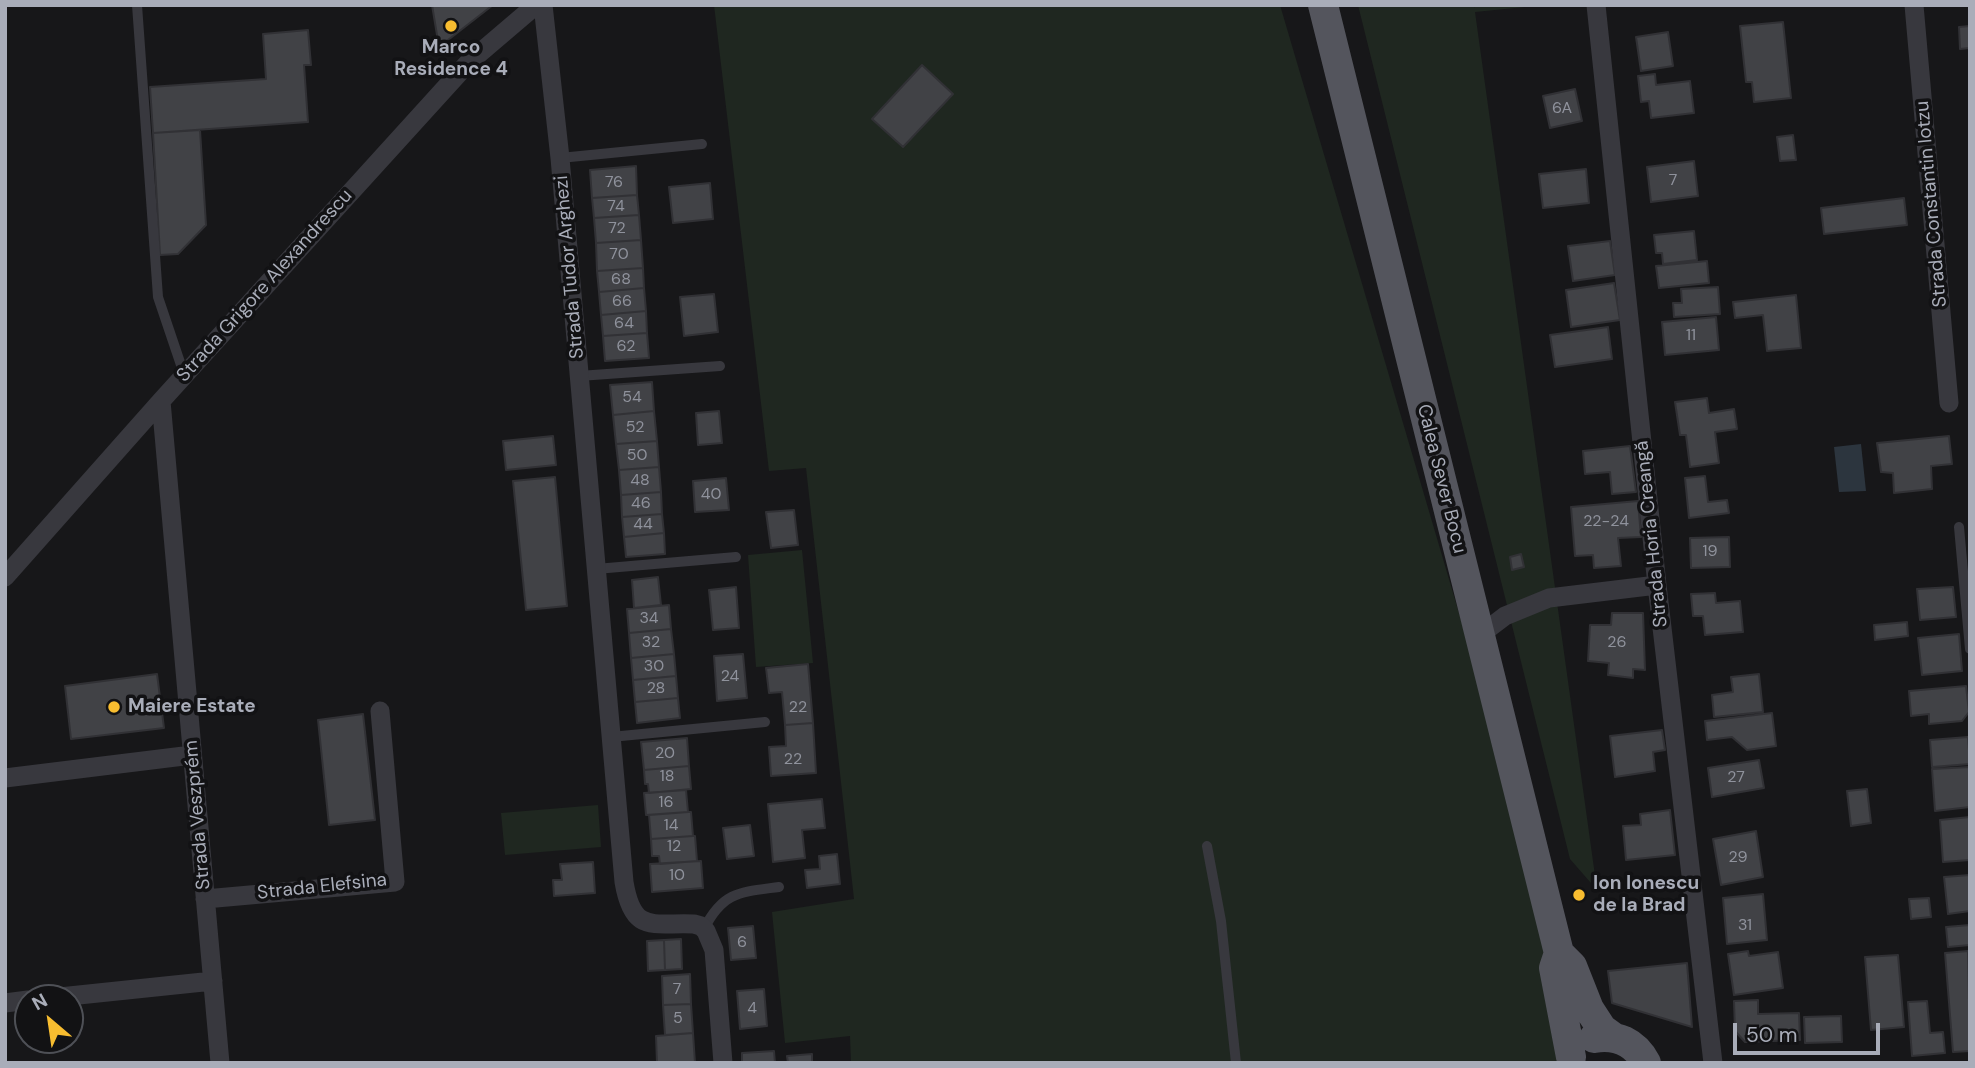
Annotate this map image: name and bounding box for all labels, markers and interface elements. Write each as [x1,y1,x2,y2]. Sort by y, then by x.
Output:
marker: Marco Residence 4 [443,18,459,34]
place label: Marco Residence 4 [394,37,508,81]
house number: 6A [1552,99,1572,119]
street label: Strada Constantin Iotzu [1912,100,1952,308]
house number: 7 [1669,171,1677,191]
house number: 76 [605,173,623,193]
street label: Strada Tudor Arghezi [551,174,589,360]
street label: Strada Grigore Alexandrescu [172,185,358,387]
house number: 74 [607,197,625,217]
house number: 72 [608,219,626,239]
house number: 70 [609,245,629,265]
house number: 68 [611,270,631,290]
house number: 66 [612,292,632,312]
house number: 64 [614,314,634,334]
house number: 11 [1686,326,1696,346]
house number: 62 [617,337,635,357]
house number: 54 [622,388,642,408]
street label: Calea Sever Bocu [1411,402,1471,556]
house number: 52 [626,418,644,438]
street label: Strada Horia Creangă [1631,440,1673,628]
house number: 50 [627,446,647,466]
house number: 48 [630,471,650,491]
house number: 40 [701,485,721,505]
house number: 46 [631,494,651,514]
house number: 22-24 [1583,512,1629,532]
house number: 44 [633,515,653,535]
house number: 19 [1702,542,1718,562]
house number: 34 [639,609,659,629]
house number: 32 [642,633,660,653]
house number: 26 [1607,633,1627,653]
house number: 30 [644,657,664,677]
house number: 24 [721,667,739,687]
house number: 28 [647,679,665,699]
place label: Maiere Estate [128,696,256,718]
house number: 22 [789,698,807,718]
marker: Maiere Estate [106,699,122,715]
street label: Strada Veszprém [180,739,216,891]
house number: 20 [655,744,675,764]
house number: 22 [784,750,802,770]
house number: 18 [660,767,674,787]
house number: 27 [1727,768,1745,788]
house number: 16 [658,793,674,813]
house number: 14 [664,816,678,836]
house number: 12 [667,837,681,857]
house number: 29 [1728,848,1748,868]
house number: 10 [669,866,685,886]
street label: Strada Elefsina [256,869,388,905]
place label: Ion Ionescu de la Brad [1593,873,1699,917]
marker: Ion Ionescu de la Brad [1571,887,1587,903]
house number: 31 [1738,916,1752,936]
house number: 6 [737,933,747,953]
house number: 7 [673,980,681,1000]
north arrow [14,984,84,1054]
text: N [27,988,52,1016]
house number: 4 [747,999,757,1019]
house number: 5 [673,1009,683,1029]
scale bar [1737,1009,1884,1052]
text: 50 m [1746,1021,1797,1049]

